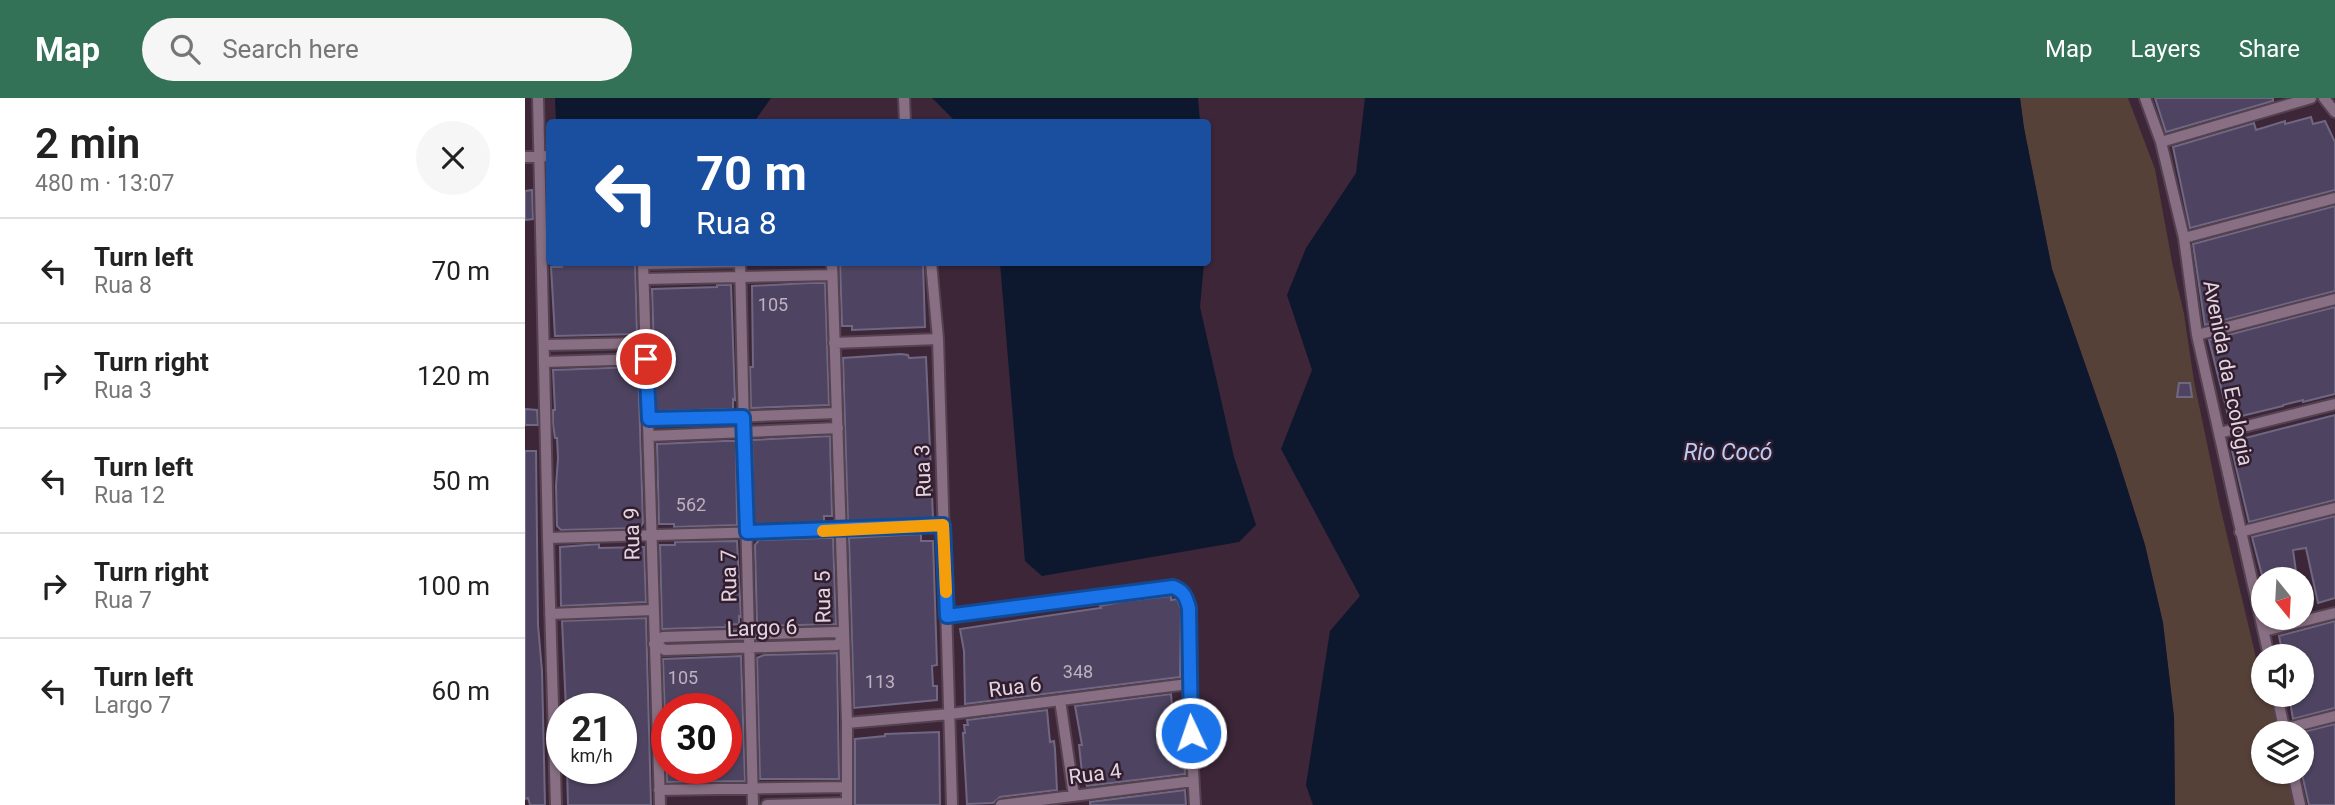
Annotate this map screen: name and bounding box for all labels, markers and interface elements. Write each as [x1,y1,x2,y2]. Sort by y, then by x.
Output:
search box [142,18,632,81]
text: Map [35,30,100,69]
icon: search [166,30,204,68]
text: Search here [222,34,359,64]
text: Map [2045,35,2093,63]
text: Layers [2131,35,2201,63]
text: Share [2239,35,2300,63]
text: 2 min [35,119,140,168]
button: close [416,121,490,195]
text: 70 m [696,145,807,202]
icon: left [581,147,672,238]
text: 480 m · 13:07 [35,170,174,197]
text: Rua 8 [696,204,777,242]
text: Turn left [94,242,193,272]
icon: left [35,252,73,290]
text: 70 m [432,256,490,286]
text: Rua 8 [94,272,152,299]
street label: Avenida da Ecologia [2198,278,2258,468]
house number: 105 [758,294,788,315]
pin [616,329,676,389]
icon: arrive [627,340,665,378]
text: Turn right [94,347,209,377]
icon: right [35,357,73,395]
text: 120 m [417,361,490,391]
text: Rua 3 [94,377,152,404]
water label: Rio Cocó [1683,439,1773,466]
street label: Rua 3 [910,444,936,498]
text: Turn left [94,452,193,482]
icon: left [35,462,73,500]
text: 50 m [432,466,490,496]
text: Rua 12 [94,482,165,509]
house number: 562 [676,494,706,515]
street label: Rua 9 [620,507,644,561]
street label: Rua 7 [717,549,741,603]
text: Turn right [94,557,209,587]
icon: right [35,567,73,605]
north arrow [2251,567,2313,630]
map controls [2251,567,2314,784]
street label: Rua 5 [811,570,835,624]
text: 100 m [417,571,490,601]
text: Rua 7 [94,587,152,614]
street label: Largo 6 [726,615,798,641]
button: sound [2251,644,2314,707]
house number: 348 [1063,661,1093,682]
text: Turn left [94,662,193,692]
house number: 105 [668,667,698,688]
house number: 113 [865,671,895,692]
icon: left [35,672,73,710]
street label: Rua 6 [987,672,1043,702]
text: 60 m [432,676,490,706]
text: Largo 7 [94,692,171,719]
speed limit sign: 30 [651,693,742,784]
position arrow [1154,696,1228,770]
text: 21 [571,709,612,750]
button: layers [2251,721,2314,784]
text: km/h [570,745,613,766]
street label: Rua 4 [1067,759,1123,789]

